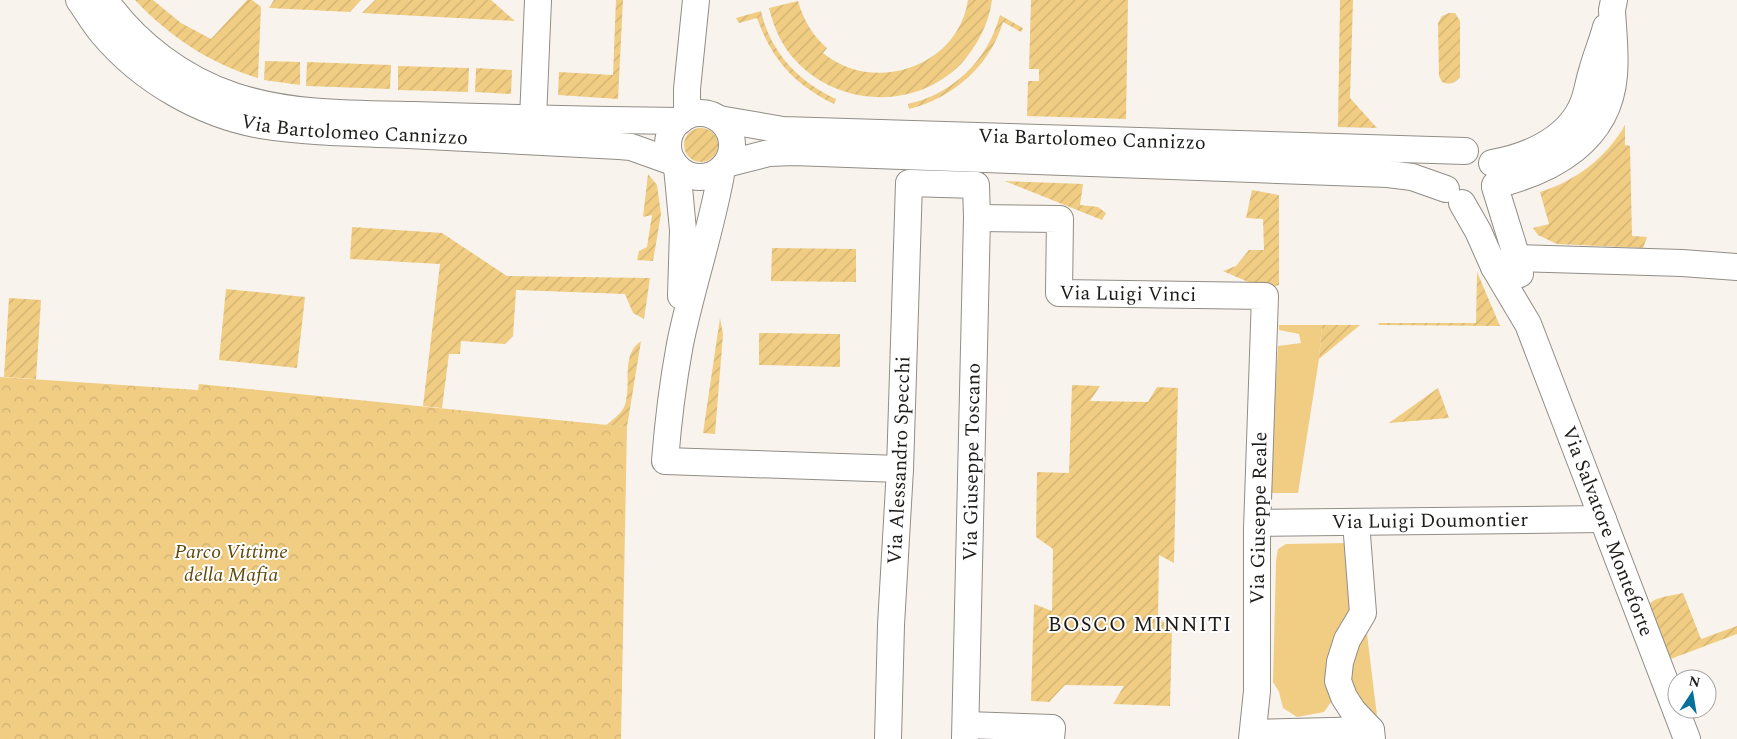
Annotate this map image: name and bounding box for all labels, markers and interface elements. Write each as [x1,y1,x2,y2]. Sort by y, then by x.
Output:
street label: Via Bartolomeo Cannizzo [238,106,469,153]
street label: Via Bartolomeo Cannizzo [978,121,1206,158]
street label: Via Luigi Vinci [1059,278,1197,310]
street label: Via Alessandro Specchi [880,356,919,565]
street label: Via Giuseppe Toscano [955,363,989,561]
street label: Via Salvatore Monteforte [1553,422,1661,641]
street label: Via Giuseppe Reale [1242,431,1276,605]
street label: Via Luigi Doumontier [1332,505,1528,537]
park label: Parco Vittime della Mafia [174,537,288,590]
district label: BOSCO MINNITI [1048,609,1232,641]
north arrow [1667,669,1717,719]
text: N [1687,670,1702,693]

